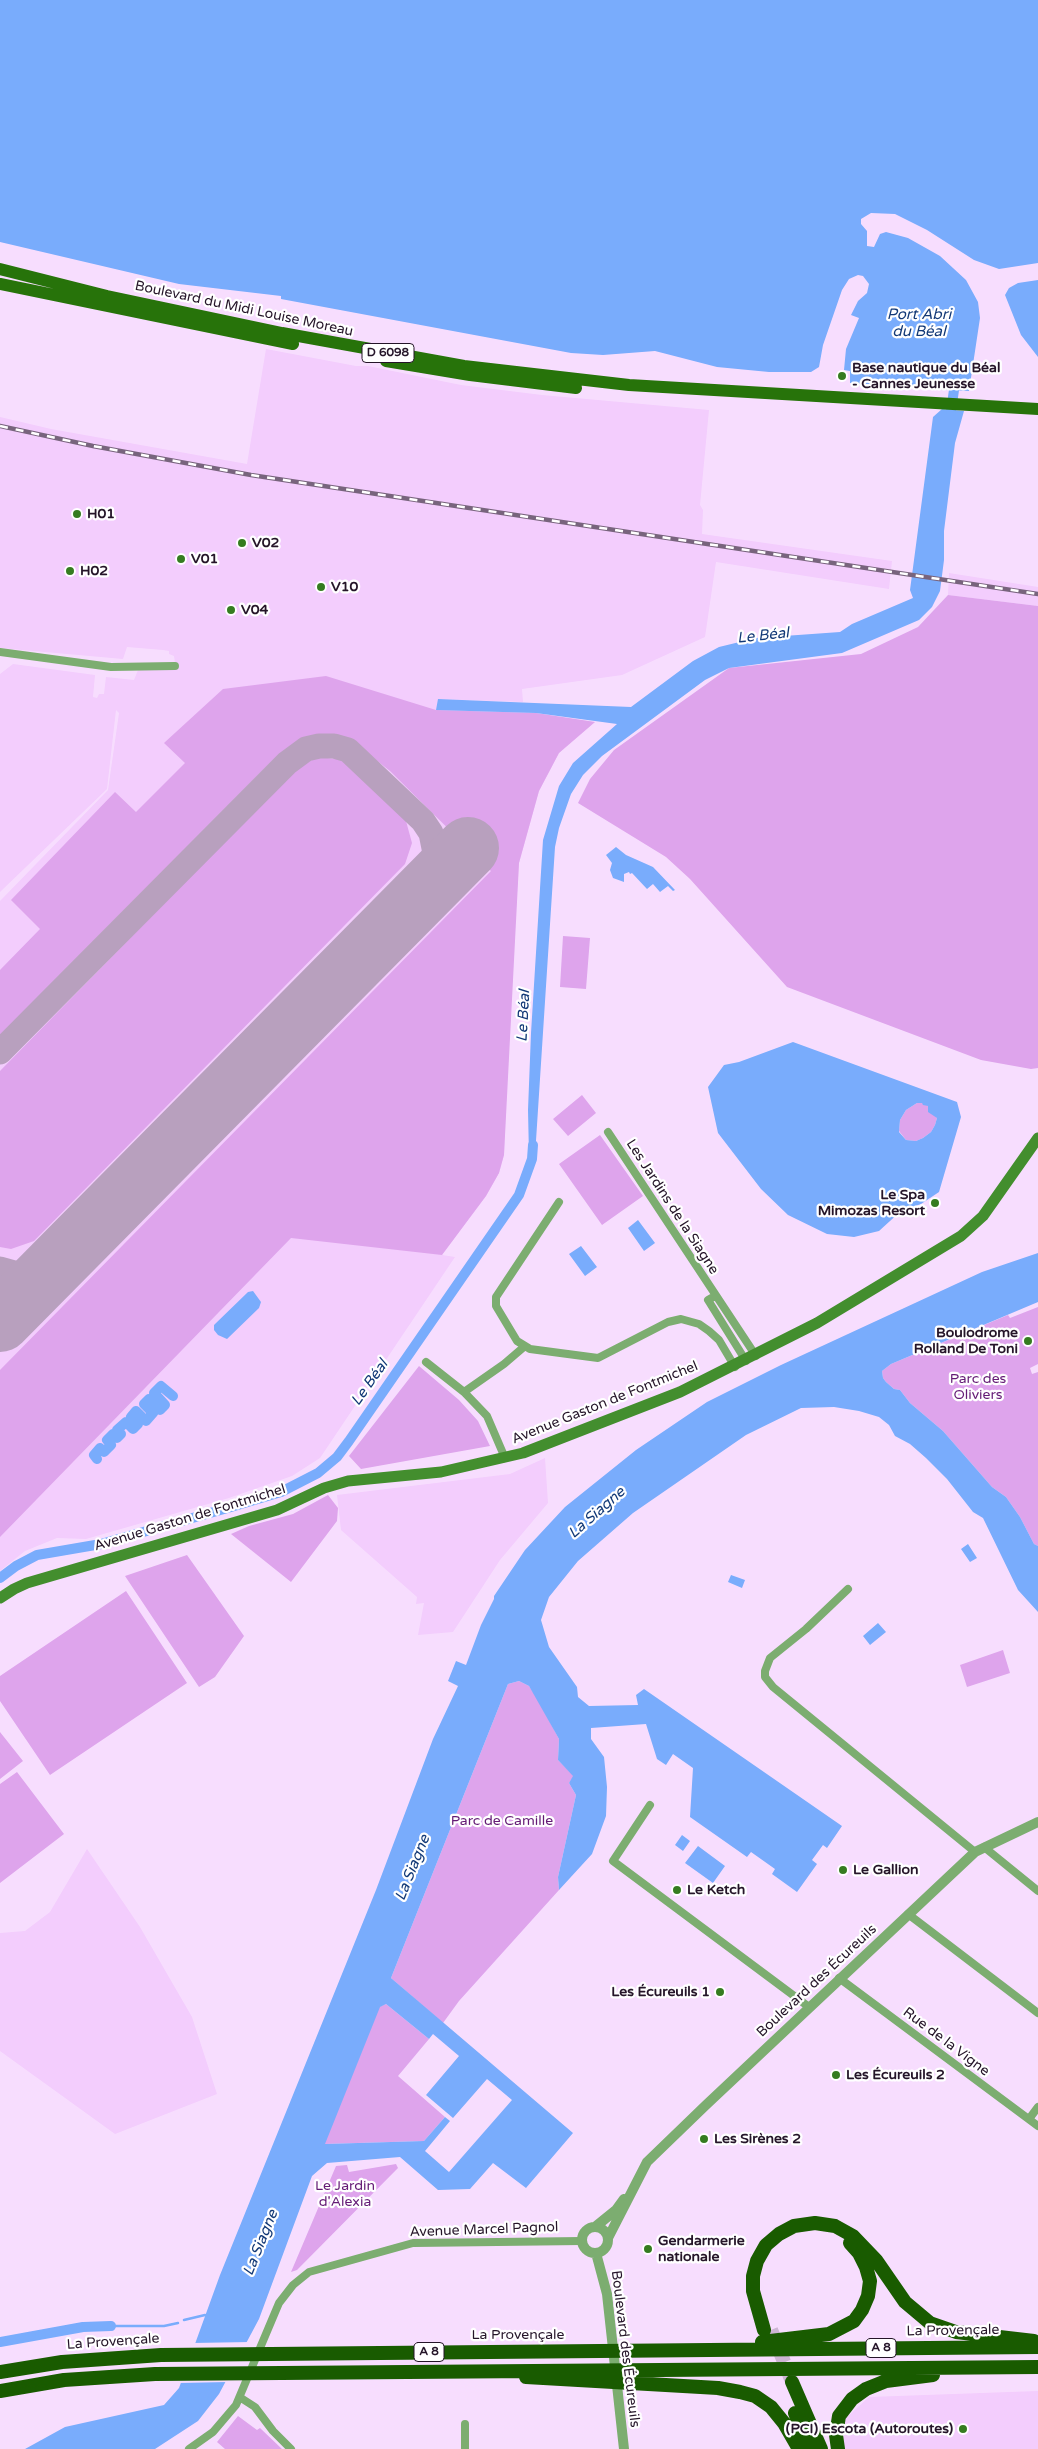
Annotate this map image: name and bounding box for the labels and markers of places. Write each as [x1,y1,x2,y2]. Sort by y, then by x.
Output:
place label: Base nautique du Béal - Cannes Jeunesse [852,360,1000,392]
marker: Base nautique du Béal - Cannes Jeunesse [836,370,848,382]
place label: H01 [87,506,115,522]
marker: H01 [71,508,83,520]
place label: V02 [252,535,279,551]
marker: V02 [236,537,248,549]
place label: V01 [191,551,218,567]
marker: V01 [175,553,187,565]
place label: H02 [80,563,108,579]
marker: H02 [64,565,76,577]
place label: V10 [331,579,358,595]
marker: V10 [315,581,327,593]
place label: V04 [241,602,268,618]
marker: V04 [225,604,237,616]
place label: Le Spa Mimozas Resort [818,1187,925,1220]
marker: Le Spa Mimozas Resort [929,1197,941,1209]
place label: Boulodrome Rolland De Toni [914,1325,1018,1358]
marker: Boulodrome Rolland De Toni [1022,1335,1034,1347]
place label: Le Gallion [853,1862,919,1878]
marker: Le Gallion [837,1864,849,1876]
place label: Le Ketch [687,1882,745,1898]
marker: Le Ketch [671,1884,683,1896]
place label: Les Écureuils 1 [611,1984,710,2000]
marker: Les Écureuils 1 [714,1986,726,1998]
place label: Les Écureuils 2 [846,2067,945,2083]
marker: Les Écureuils 2 [830,2069,842,2081]
place label: Les Sirènes 2 [714,2131,801,2147]
marker: Les Sirènes 2 [698,2133,710,2145]
place label: Gendarmerie nationale [658,2233,745,2266]
marker: Gendarmerie nationale [642,2243,654,2255]
place label: (PCI) Escota (Autoroutes) [786,2421,953,2437]
marker: (PCI) Escota (Autoroutes) [957,2423,969,2435]

